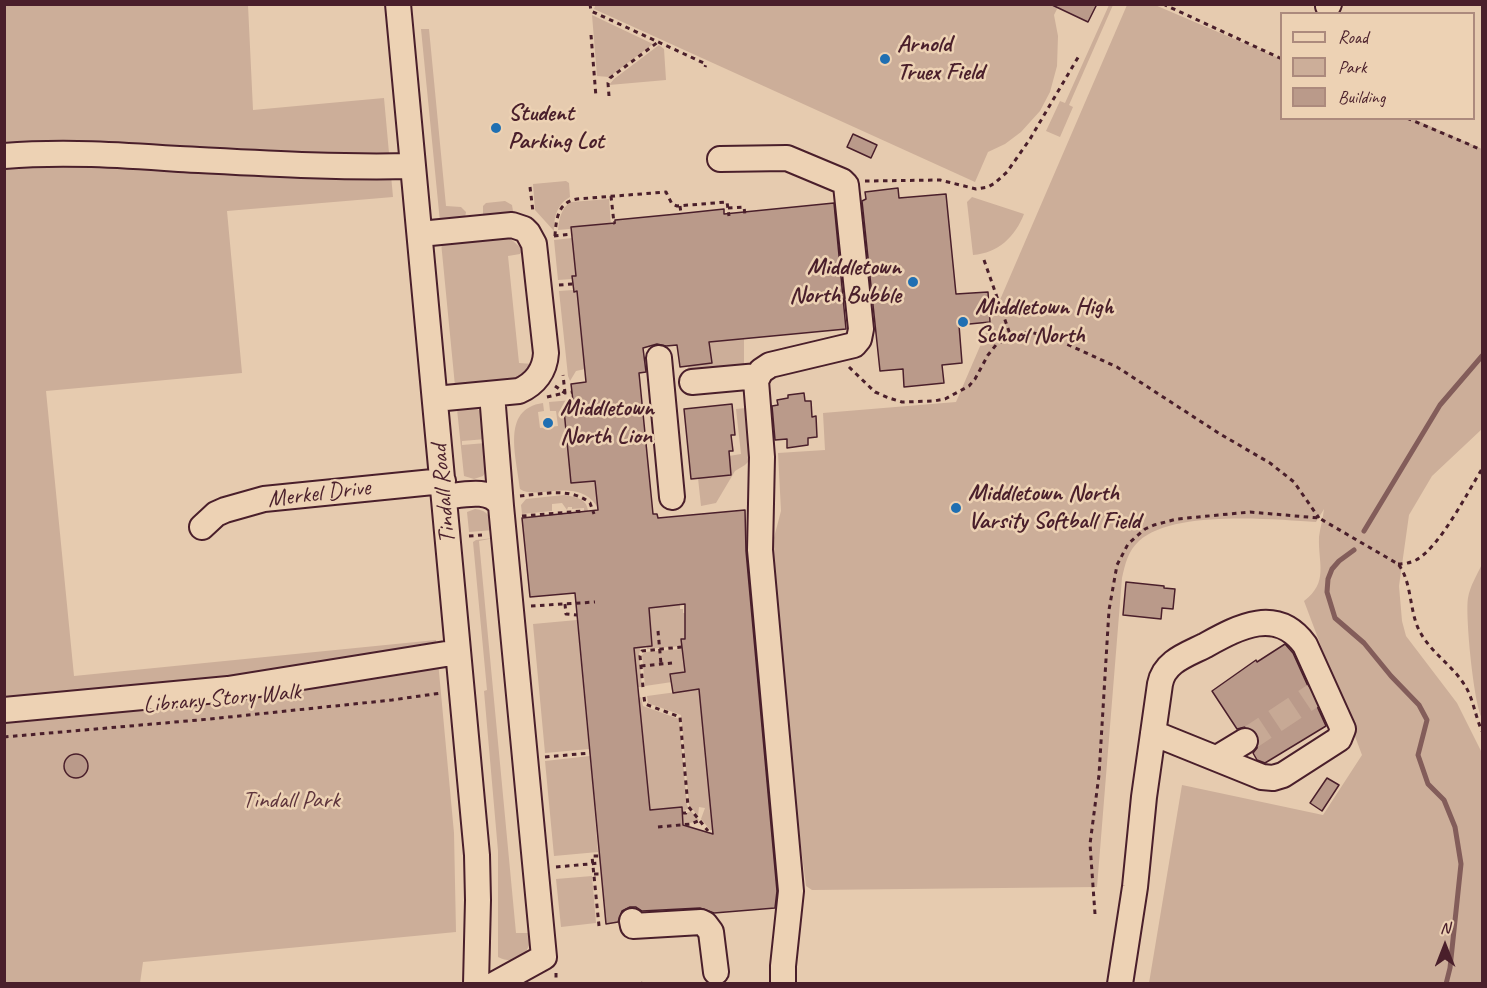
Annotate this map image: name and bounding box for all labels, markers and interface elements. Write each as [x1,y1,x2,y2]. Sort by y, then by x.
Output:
legend [1280,12,1475,120]
text: Road [1338,26,1368,48]
place label: Arnold Truex Field [897,31,984,87]
marker: Arnold Truex Field [878,52,892,66]
text: Park [1338,56,1367,78]
text: Building [1338,86,1385,108]
place label: Student Parking Lot [508,100,604,156]
marker: Student Parking Lot [489,121,503,135]
place label: Middletown North Bubble [789,254,901,310]
marker: Middletown North Bubble [906,275,920,289]
place label: Middletown High School North [975,294,1113,350]
marker: Middletown High School North [956,315,970,329]
place label: Middletown North Lion [560,395,654,451]
marker: Middletown North Lion [541,416,555,430]
street label: Tindall Road [425,443,463,545]
street label: Merkel Drive [266,473,372,515]
place label: Middletown North Varsity Softball Field [968,480,1140,536]
marker: Middletown North Varsity Softball Field [949,501,963,515]
street label: Library Story Walk [142,678,302,720]
park label: Tindall Park [242,787,340,815]
north arrow [1415,916,1475,976]
text: N [1440,918,1450,938]

